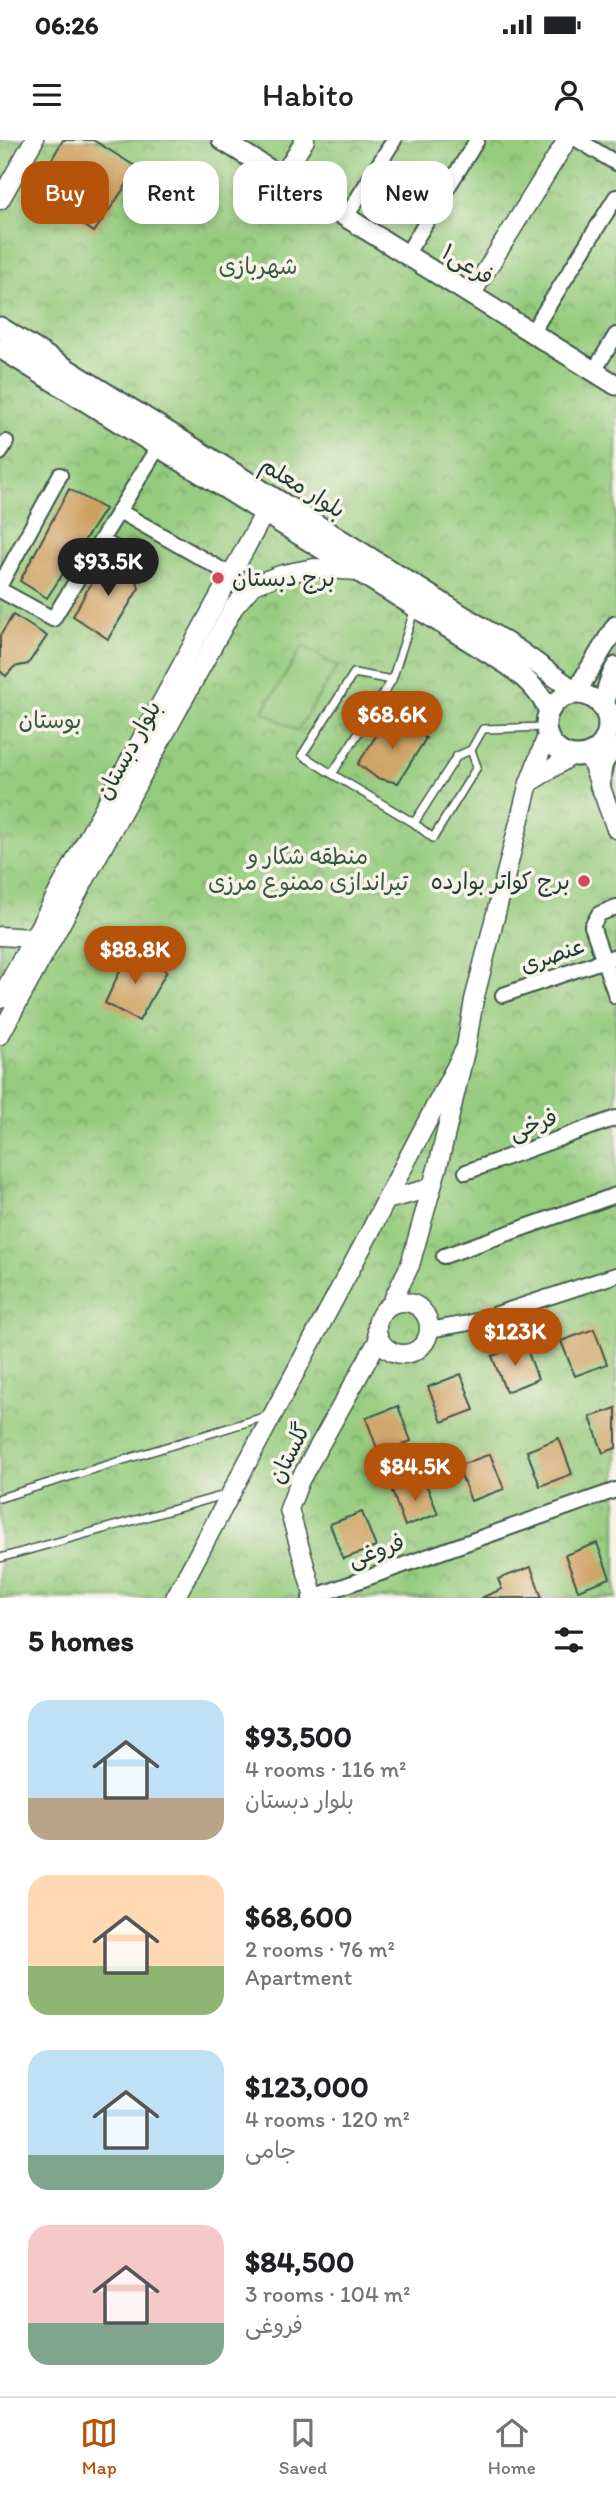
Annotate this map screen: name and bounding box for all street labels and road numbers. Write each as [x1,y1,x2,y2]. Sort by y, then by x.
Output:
street label: فرعی۱ [436,237,499,292]
street label: بلوار معلم [253,450,350,527]
street label: بلوار دبستان [89,696,167,804]
street label: عنصری [516,931,588,979]
street label: فرخی [505,1102,561,1147]
street label: گلستان [262,1418,316,1488]
street label: فروغی [344,1527,408,1574]

